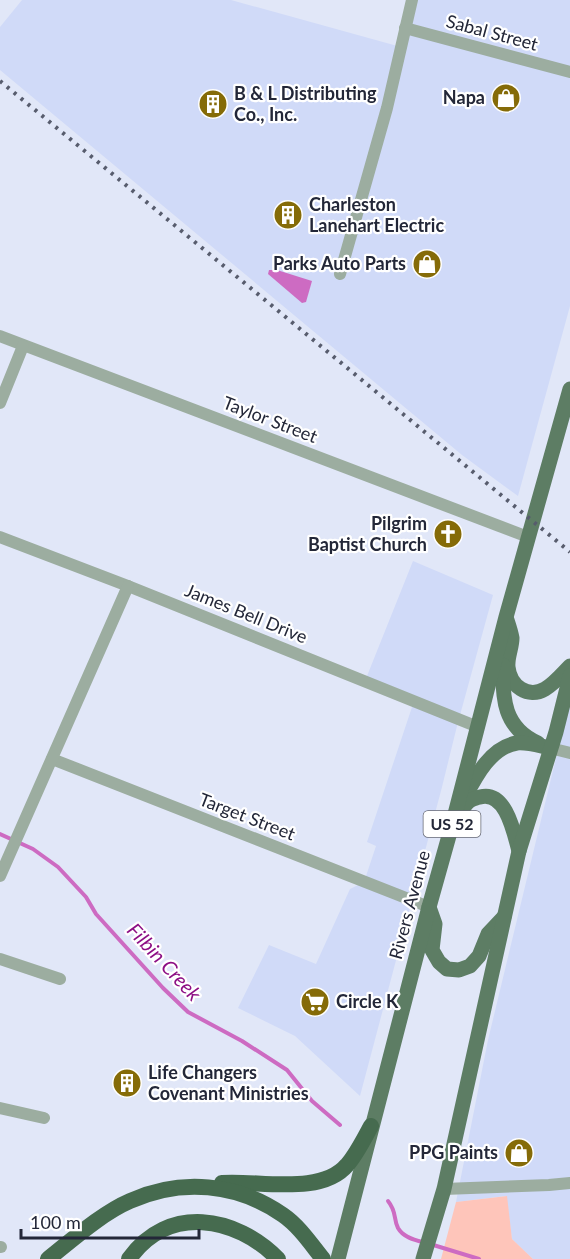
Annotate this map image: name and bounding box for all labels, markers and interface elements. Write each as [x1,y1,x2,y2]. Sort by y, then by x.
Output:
street label: Sabal Street [444,9,541,55]
place label: B & L Distributing Co., Inc. [234,82,377,125]
shop icon: Napa [490,82,522,114]
place label: Napa [443,86,485,108]
building icon: B & L Distributing Co., Inc. [197,88,229,120]
place label: Charleston Lanehart Electric [309,193,444,236]
building icon: Charleston Lanehart Electric [272,199,304,231]
shop icon: Parks Auto Parts [411,248,443,280]
place label: Parks Auto Parts [273,252,406,274]
street label: Taylor Street [220,391,321,447]
place label: Pilgrim Baptist Church [308,512,427,555]
church icon: Pilgrim Baptist Church [432,518,464,550]
street label: James Bell Drive [182,579,311,648]
street label: Target Street [196,788,299,845]
road number: US 52 [424,811,480,837]
street label: Rivers Avenue [384,848,434,962]
water label: Filbin Creek [123,917,207,1006]
supermarket icon: Circle K [299,986,331,1018]
place label: Circle K [336,990,399,1012]
place label: Life Changers Covenant Ministries [148,1061,309,1104]
building icon: Life Changers Covenant Ministries [111,1067,143,1099]
shop icon: PPG Paints [503,1137,535,1169]
place label: PPG Paints [409,1141,498,1163]
scale bar [21,1202,200,1240]
text: 100 m [30,1211,81,1233]

